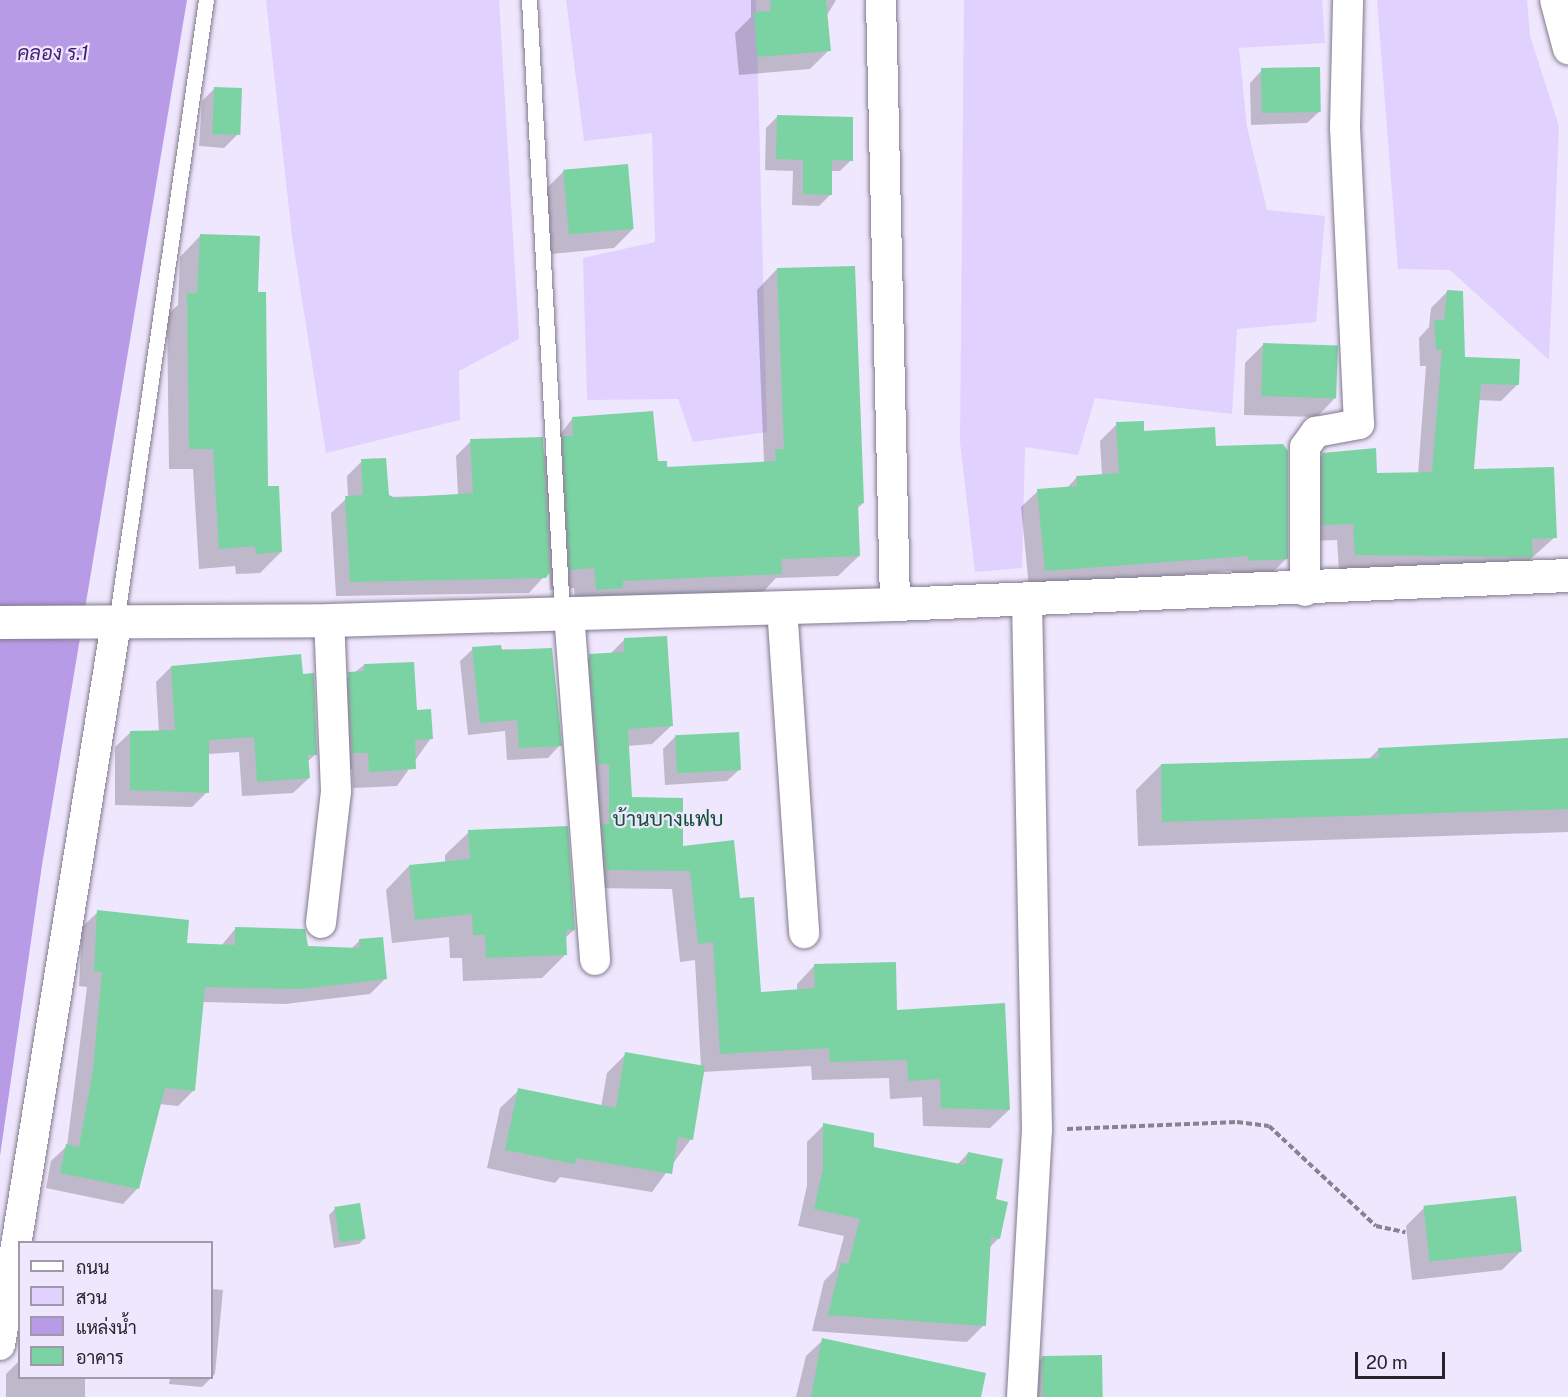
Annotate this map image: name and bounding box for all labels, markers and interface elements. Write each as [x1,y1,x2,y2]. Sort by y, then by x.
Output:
water label: คลอง ร.1 [17,41,89,65]
district label: บ้านบางแฟบ [612,806,724,832]
legend [18,1241,213,1379]
text: ถนน [76,1257,109,1278]
text: สวน [76,1287,107,1308]
text: แหล่งน้ำ [76,1317,137,1338]
scale bar [1358,1340,1448,1378]
text: อาคาร [76,1347,124,1368]
text: 20 m [1366,1352,1408,1373]

